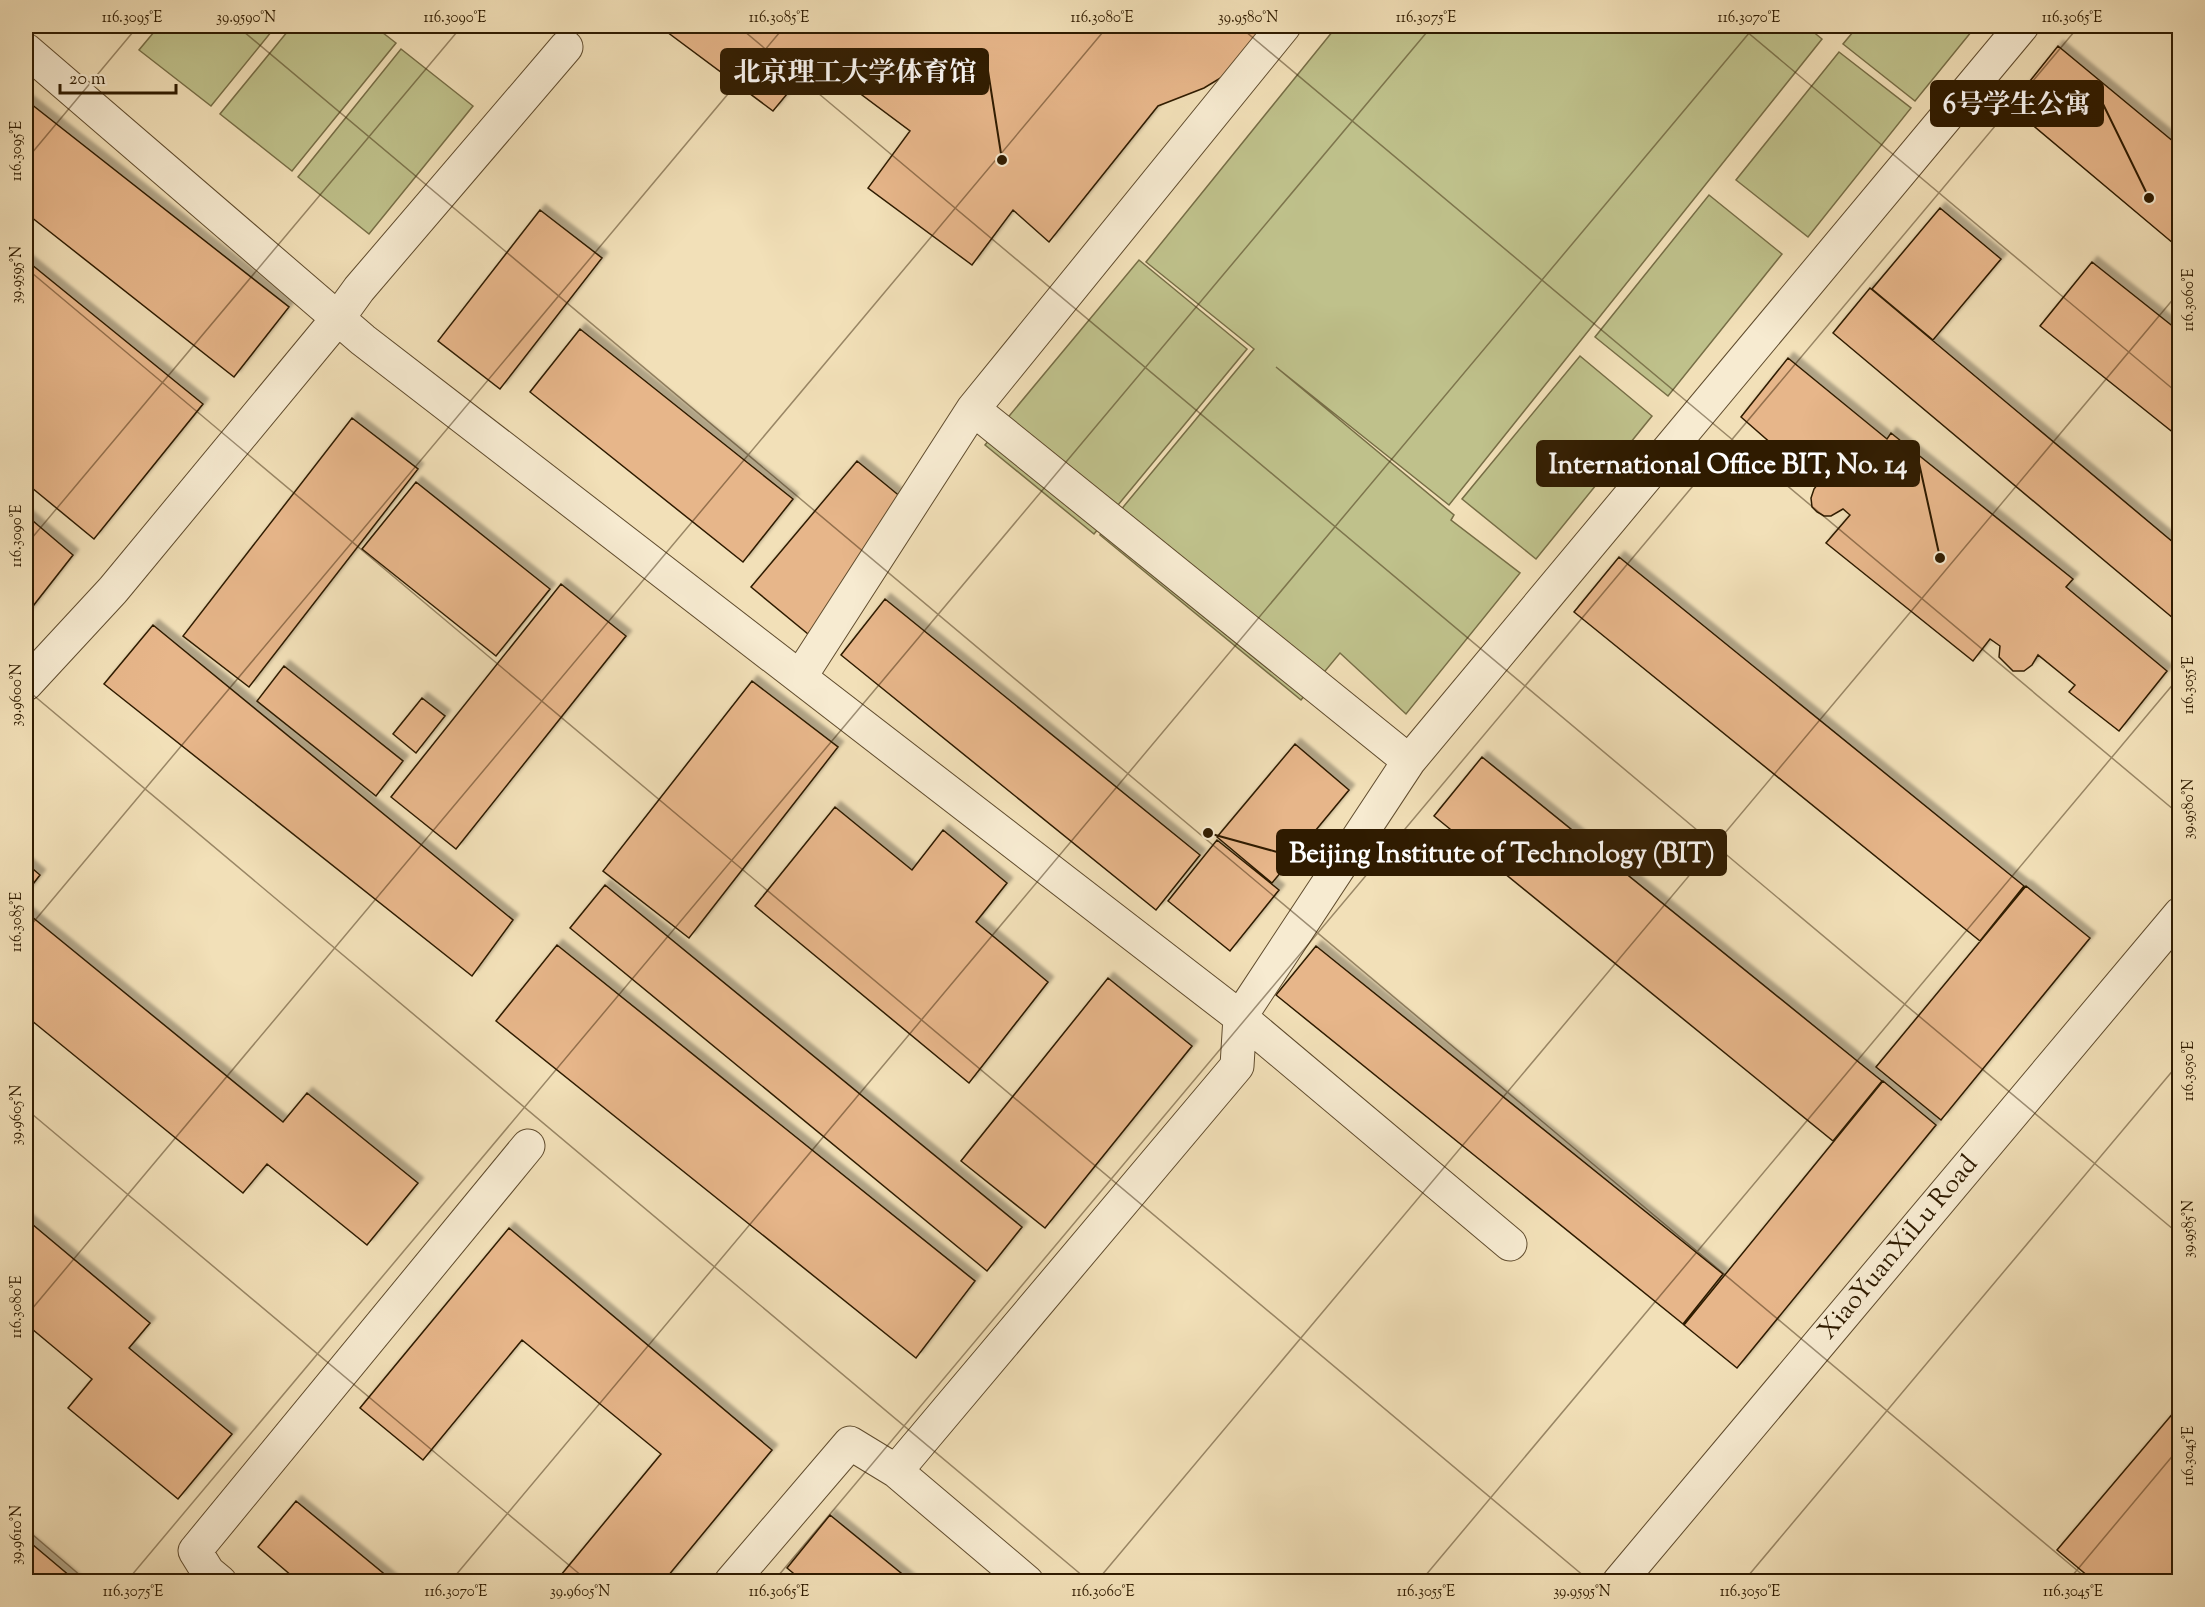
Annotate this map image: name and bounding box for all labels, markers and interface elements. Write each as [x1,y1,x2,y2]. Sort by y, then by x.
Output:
text: 116.3095°E [102,8,162,29]
text: 39.9590°N [216,8,276,29]
text: 116.3090°E [424,8,486,29]
text: 116.3085°E [749,8,809,29]
text: 116.3080°E [1070,8,1134,29]
text: 39.9580°N [1218,8,1278,29]
text: 116.3075°E [1396,8,1456,29]
text: 116.3070°E [1718,8,1780,29]
text: 116.3065°E [2042,8,2102,29]
callout: 北京理工大学体育馆 [721,49,988,94]
text: 北京理工大学体育馆 [734,55,977,94]
scale bar [60,57,176,95]
text: 20 m [69,67,106,93]
callout: 6号学生公寓 [1931,81,2103,126]
text: 6号学生公寓 [1943,87,2091,126]
text: 116.3095°E [7,121,28,181]
text: 39.9595°N [7,246,28,304]
text: 116.3060°E [2179,268,2200,332]
callout: International Office BIT, No. 14 [1537,441,1919,486]
text: International Office BIT, No. 14 [1549,447,1908,486]
text: 116.3090°E [7,505,28,567]
text: 116.3055°E [2179,656,2200,714]
text: 39.9600°N [7,664,28,726]
text: 39.9580°N [2179,779,2200,839]
callout: Beijing Institute of Technology (BIT) [1277,830,1726,875]
text: Beijing Institute of Technology (BIT) [1289,836,1715,875]
text: 116.3085°E [7,892,28,952]
text: 116.3050°E [2179,1041,2200,1101]
text: 39.9605°N [7,1085,28,1145]
street label: XiaoYuanXiLu Road [1811,1148,1987,1348]
text: 39.9585°N [2179,1200,2200,1258]
text: 116.3080°E [7,1275,28,1339]
text: 116.3045°E [2179,1426,2200,1486]
text: 39.9610°N [7,1505,28,1565]
text: 116.3075°E [103,1582,163,1603]
text: 116.3070°E [425,1582,487,1603]
text: 39.9605°N [550,1582,610,1603]
text: 116.3065°E [749,1582,809,1603]
text: 116.3060°E [1071,1582,1135,1603]
text: 116.3055°E [1397,1582,1455,1603]
text: 39.9595°N [1553,1582,1611,1603]
text: 116.3050°E [1720,1582,1780,1603]
text: 116.3045°E [2043,1582,2103,1603]

